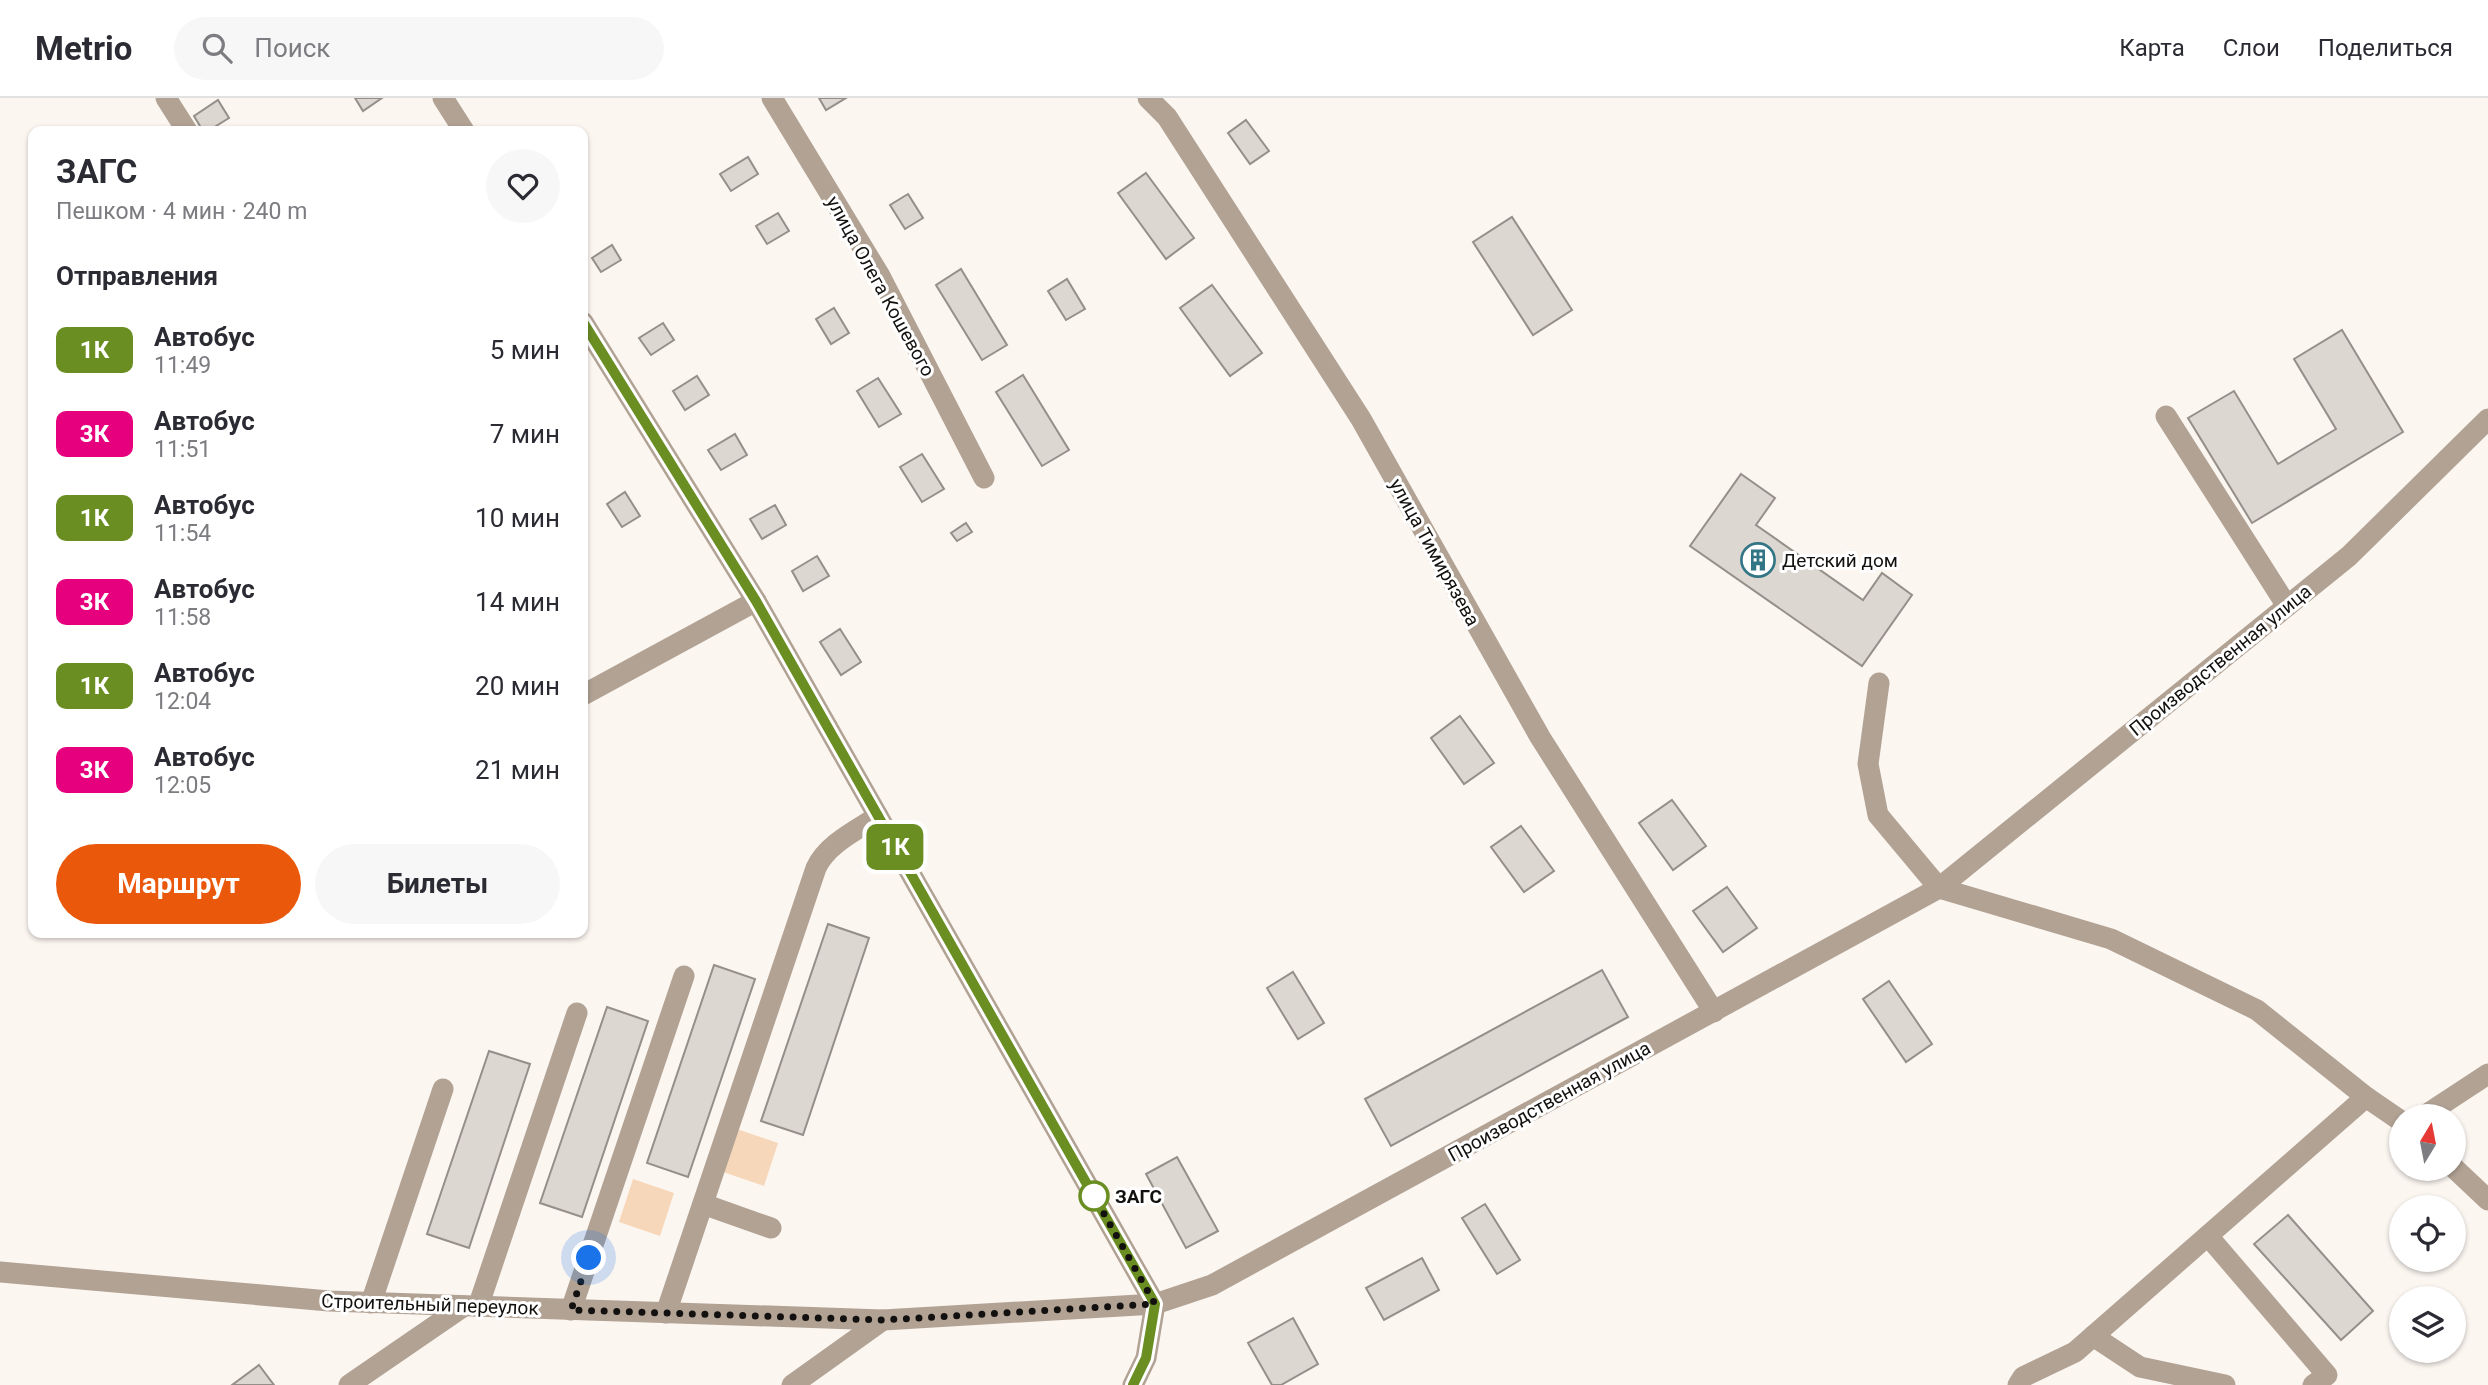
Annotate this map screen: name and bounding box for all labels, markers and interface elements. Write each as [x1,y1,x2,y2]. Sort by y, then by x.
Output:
search box [174,17,664,80]
text: Metrio [35,29,132,68]
icon: search [198,29,236,67]
text: Поиск [254,33,330,63]
text: Карта [2119,34,2185,62]
text: Слои [2223,34,2280,62]
text: Поделиться [2318,34,2453,62]
button: heart [486,149,560,223]
text: ЗАГС [56,152,137,191]
street label: улица Олега Кошевого [821,192,940,380]
text: Пешком · 4 мин · 240 m [56,198,307,225]
text: Отправления [56,261,218,291]
text: Автобус [154,322,255,352]
text: 5 мин [490,335,560,365]
text: 1К [80,336,109,364]
text: 11:49 [154,352,211,379]
text: Автобус [154,406,255,436]
text: 7 мин [490,419,560,449]
text: 3К [80,420,109,448]
text: 11:51 [154,436,211,463]
street label: улица Тимирязева [1385,475,1485,630]
text: Автобус [154,490,255,520]
text: 10 мин [475,503,560,533]
text: 1К [80,504,109,532]
text: 11:54 [154,520,211,547]
building icon: Детский дом [1739,541,1777,579]
place label: Детский дом [1782,549,1898,572]
text: Автобус [154,574,255,604]
street label: Производственная улица [2125,580,2316,741]
text: 14 мин [475,587,560,617]
text: 3К [80,588,109,616]
text: 11:58 [154,604,211,631]
text: Автобус [154,658,255,688]
text: 20 мин [475,671,560,701]
text: 1К [80,672,109,700]
text: 12:04 [154,688,211,715]
text: Автобус [154,742,255,772]
text: 21 мин [475,755,560,785]
text: 3К [80,756,109,784]
text: 12:05 [154,772,211,799]
line badge: 1К [864,824,926,870]
text: 1К [880,833,910,861]
button: Маршрут [56,844,301,924]
button: Билеты [315,844,560,924]
street label: Производственная улица [1444,1036,1654,1167]
north arrow [2389,1104,2466,1181]
map controls [2389,1104,2466,1363]
marker: ЗАГС [1079,1181,1109,1211]
place label: ЗАГС [1115,1185,1162,1208]
button: locate [2389,1195,2466,1272]
your location [571,1240,606,1275]
button: layers [2389,1286,2466,1363]
street label: Строительный переулок [321,1289,540,1320]

